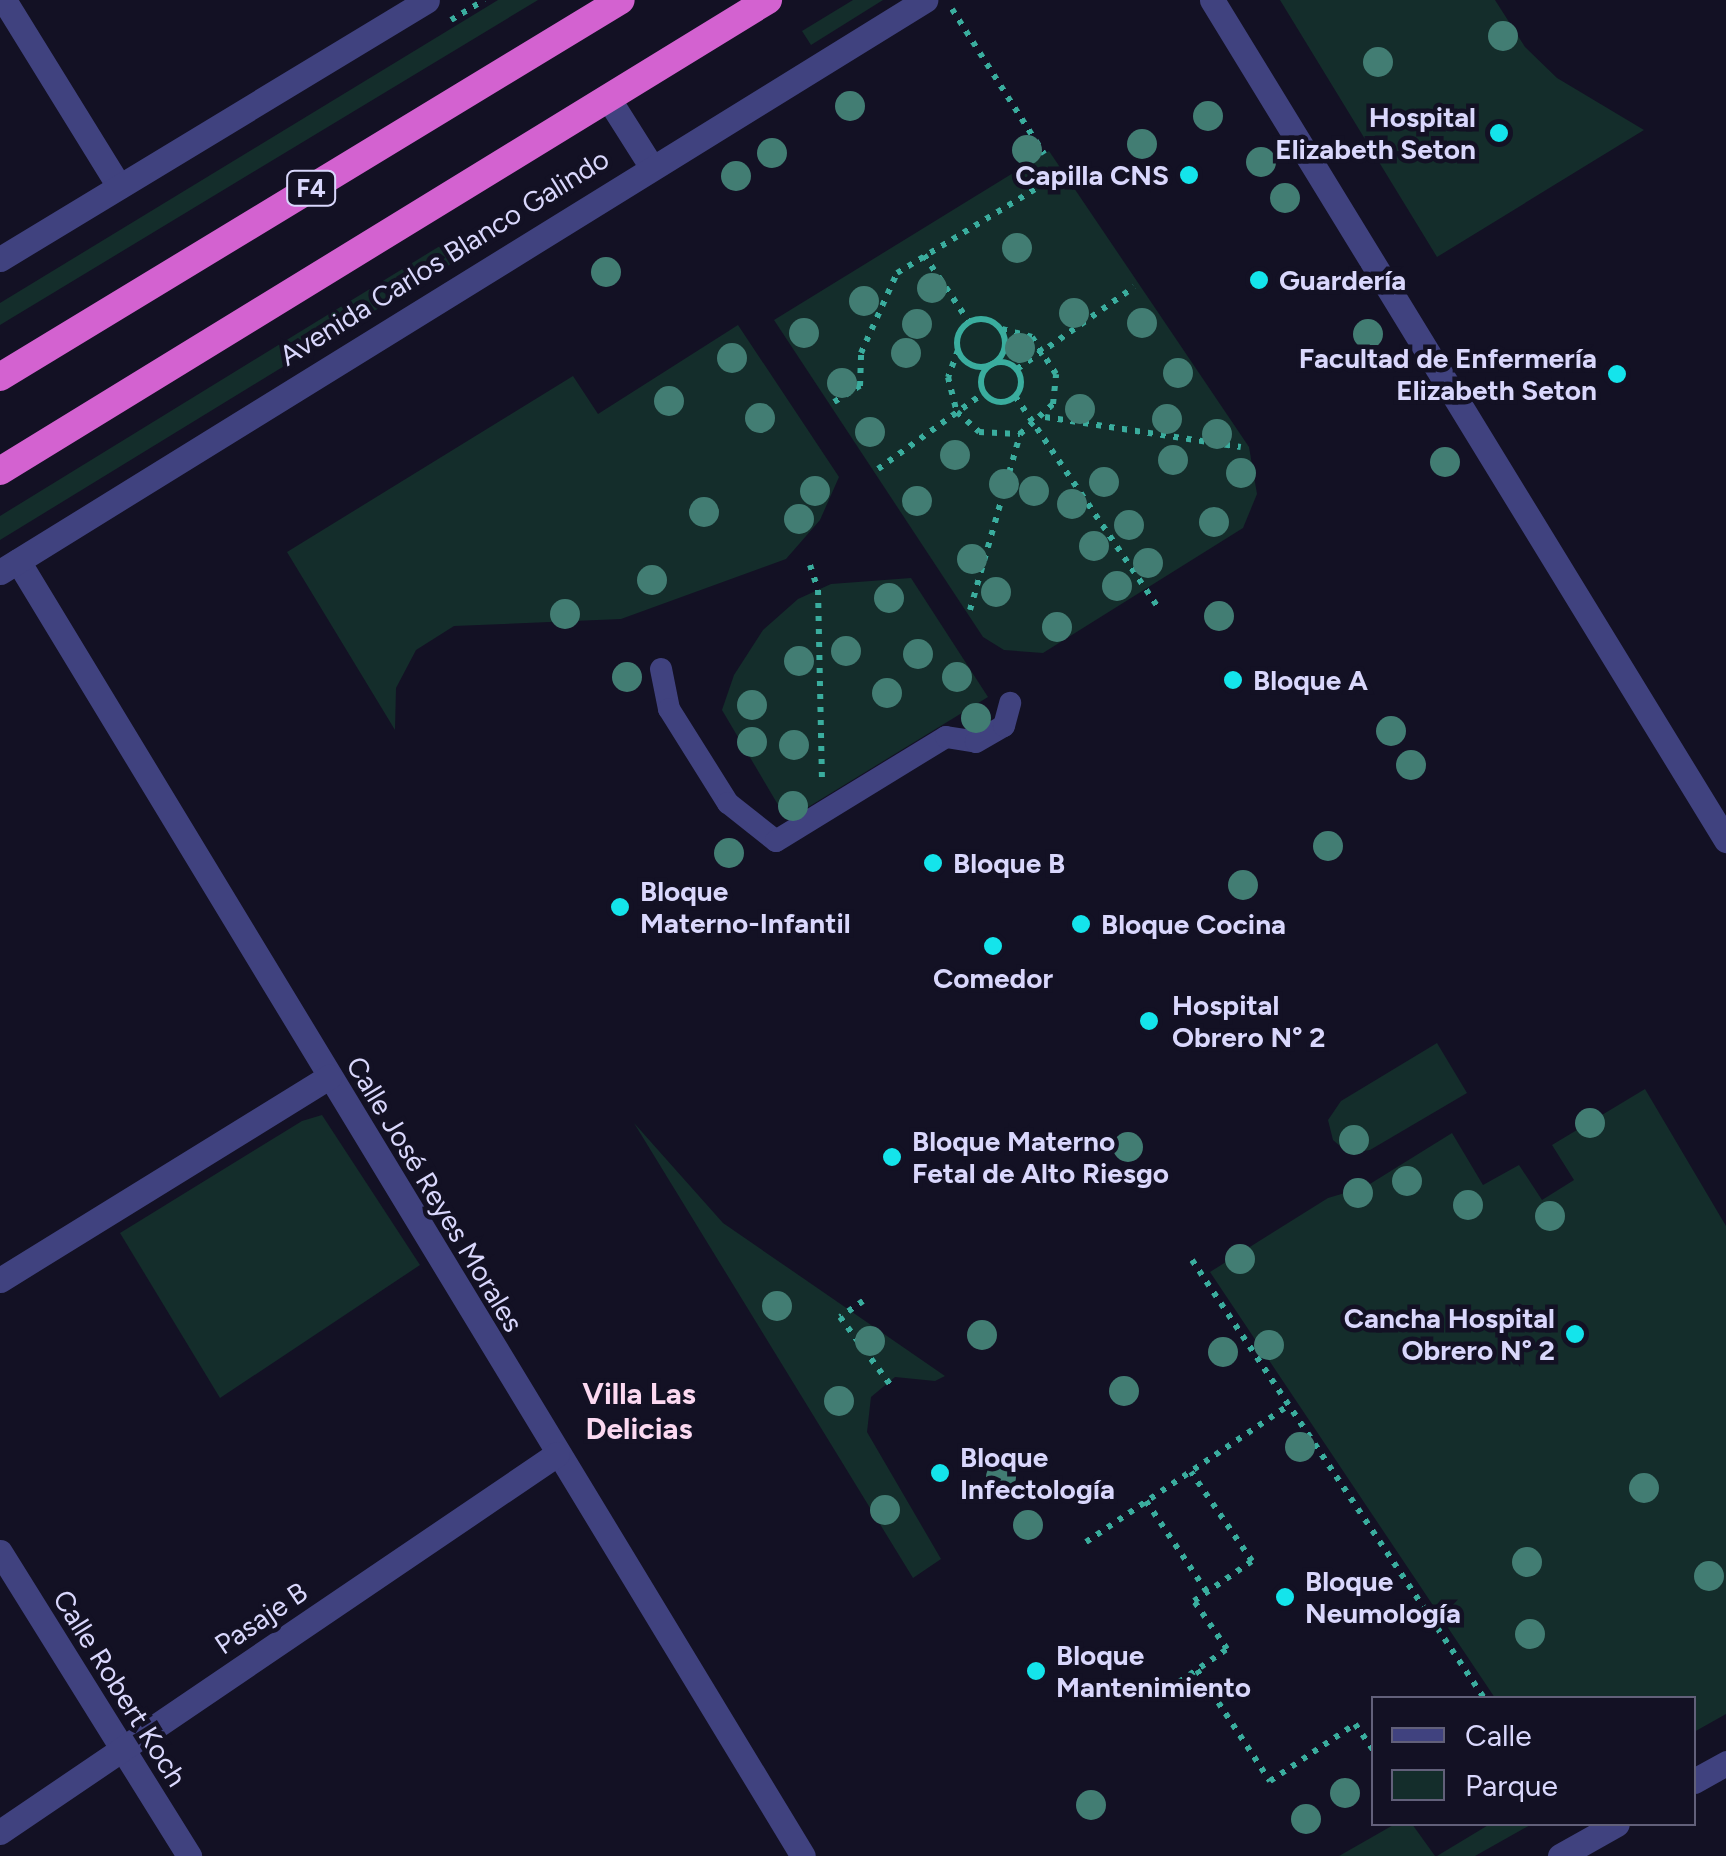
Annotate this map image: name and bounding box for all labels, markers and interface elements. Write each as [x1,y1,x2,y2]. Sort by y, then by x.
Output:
place label: Hospital Elizabeth Seton [1275,100,1476,166]
marker: Hospital Elizabeth Seton [1486,120,1512,146]
street label: Avenida Carlos Blanco Galindo [273,142,615,372]
place label: Capilla CNS [1015,158,1169,192]
marker: Capilla CNS [1178,164,1200,186]
road number: F4 [286,168,336,208]
place label: Guardería [1279,263,1406,297]
marker: Guardería [1248,269,1270,291]
place label: Facultad de Enfermería Elizabeth Seton [1299,341,1597,407]
marker: Facultad de Enfermería Elizabeth Seton [1606,363,1628,385]
place label: Bloque A [1253,663,1368,697]
marker: Bloque A [1222,669,1244,691]
place label: Bloque B [953,846,1065,880]
marker: Bloque B [922,852,944,874]
place label: Bloque Materno-Infantil [640,874,851,940]
marker: Bloque Materno-Infantil [609,896,631,918]
place label: Bloque Cocina [1101,907,1286,941]
marker: Bloque Cocina [1070,913,1092,935]
marker: Comedor [982,935,1004,957]
place label: Comedor [933,961,1053,995]
place label: Hospital Obrero N° 2 [1172,988,1325,1054]
marker: Hospital Obrero N° 2 [1136,1008,1162,1034]
street label: Calle José Reyes Morales [339,1050,531,1338]
place label: Bloque Materno Fetal de Alto Riesgo [912,1124,1169,1190]
marker: Bloque Materno Fetal de Alto Riesgo [881,1146,903,1168]
place label: Cancha Hospital Obrero N° 2 [1344,1301,1555,1367]
marker: Cancha Hospital Obrero N° 2 [1564,1323,1586,1345]
district label: Villa Las Delicias [582,1376,696,1446]
place label: Bloque Infectología [960,1440,1115,1506]
marker: Bloque Infectología [929,1462,951,1484]
place label: Bloque Neumología [1305,1564,1461,1630]
street label: Pasaje B [208,1575,314,1661]
street label: Calle Robert Koch [46,1584,194,1792]
marker: Bloque Neumología [1274,1586,1296,1608]
place label: Bloque Mantenimiento [1056,1638,1251,1704]
marker: Bloque Mantenimiento [1025,1660,1047,1682]
legend [1371,1696,1696,1826]
text: Calle [1465,1717,1532,1754]
text: Parque [1465,1767,1558,1804]

